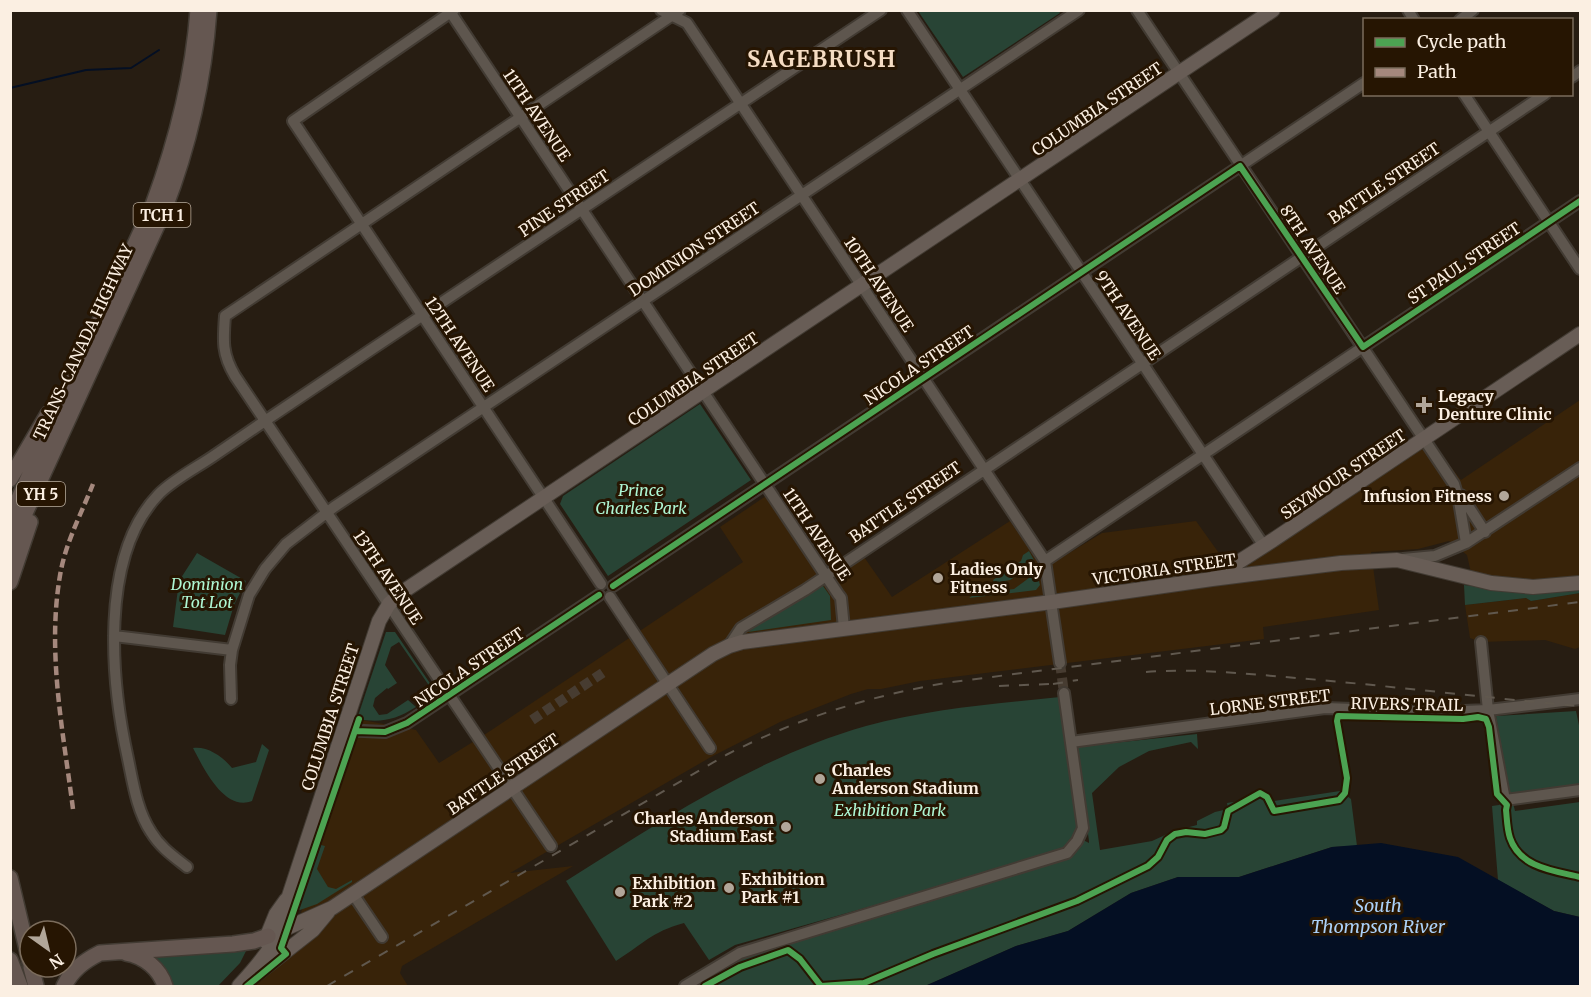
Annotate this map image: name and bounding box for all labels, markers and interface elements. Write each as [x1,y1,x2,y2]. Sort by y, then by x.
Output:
legend [1363,18,1573,96]
text: Cycle path [1417,30,1507,53]
district label: SAGEBRUSH [747,45,897,73]
street label: COLUMBIA STREET [1028,58,1166,160]
text: Path [1417,60,1457,83]
street label: 11TH AVENUE [499,65,576,166]
street label: BATTLE STREET [1324,138,1444,228]
street label: PINE STREET [515,165,613,241]
street label: DOMINION STREET [624,198,764,300]
street label: 8TH AVENUE [1276,201,1351,298]
road number: TCH 1 [134,203,190,227]
street label: ST PAUL STREET [1404,218,1524,308]
street label: 10TH AVENUE [840,233,919,336]
street label: TRANS-CANADA HIGHWAY [29,240,138,443]
street label: 9TH AVENUE [1091,267,1166,364]
street label: 12TH AVENUE [421,293,499,396]
street label: NICOLA STREET [860,321,978,409]
street label: COLUMBIA STREET [624,328,762,430]
place label: Legacy Denture Clinic [1438,386,1552,424]
marker: Legacy Denture Clinic [1415,396,1433,414]
street label: SEYMOUR STREET [1277,425,1409,523]
street label: BATTLE STREET [845,457,965,547]
park label: Prince Charles Park [595,480,687,518]
road number: YH 5 [17,482,65,506]
street label: 11TH AVENUE [779,484,856,585]
place label: Infusion Fitness [1363,486,1492,506]
marker: Infusion Fitness [1497,489,1511,503]
street label: 13TH AVENUE [349,526,427,629]
street label: VICTORIA STREET [1090,549,1237,589]
place label: Ladies Only Fitness [950,559,1043,597]
marker: Ladies Only Fitness [931,571,945,585]
park label: Dominion Tot Lot [170,574,243,612]
street label: NICOLA STREET [410,623,528,711]
street label: COLUMBIA STREET [297,641,363,793]
street label: LORNE STREET [1208,685,1332,719]
street label: RIVERS TRAIL [1350,693,1464,715]
street label: BATTLE STREET [443,729,563,819]
place label: Charles Anderson Stadium [831,760,979,798]
marker: Charles Anderson Stadium [813,772,827,786]
park label: Exhibition Park [834,800,946,820]
place label: Charles Anderson Stadium East [634,808,775,846]
marker: Charles Anderson Stadium East [779,820,793,834]
place label: Exhibition Park #1 [741,869,825,907]
place label: Exhibition Park #2 [632,873,716,911]
marker: Exhibition Park #1 [722,881,736,895]
marker: Exhibition Park #2 [613,885,627,899]
water label: South Thompson River [1311,894,1446,938]
north arrow [18,919,78,979]
text: N [45,950,67,973]

